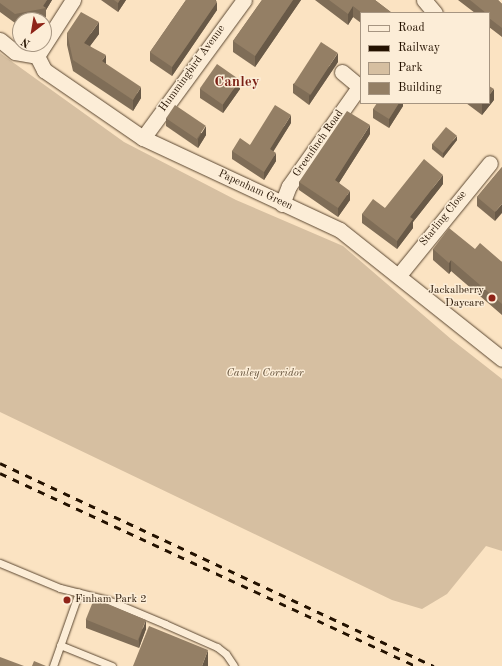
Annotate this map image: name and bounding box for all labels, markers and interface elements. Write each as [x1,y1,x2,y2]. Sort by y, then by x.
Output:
north arrow [12,12,52,52]
legend [360,12,490,104]
text: Road [398,22,425,34]
street label: Hummingbird Avenue [157,23,229,115]
text: N [20,35,33,49]
text: Railway [398,42,440,54]
text: Park [398,62,423,74]
district label: Canley [214,74,260,92]
text: Building [398,82,442,94]
street label: Greenfinch Road [291,108,347,180]
street label: Papenham Green [216,168,294,214]
street label: Starling Close [418,189,470,249]
place label: Jackalberry Daycare [428,285,484,311]
marker: Jackalberry Daycare [487,293,497,303]
park label: Canley Corridor [226,367,304,381]
place label: Finham Park 2 [75,593,147,607]
marker: Finham Park 2 [62,595,72,605]

